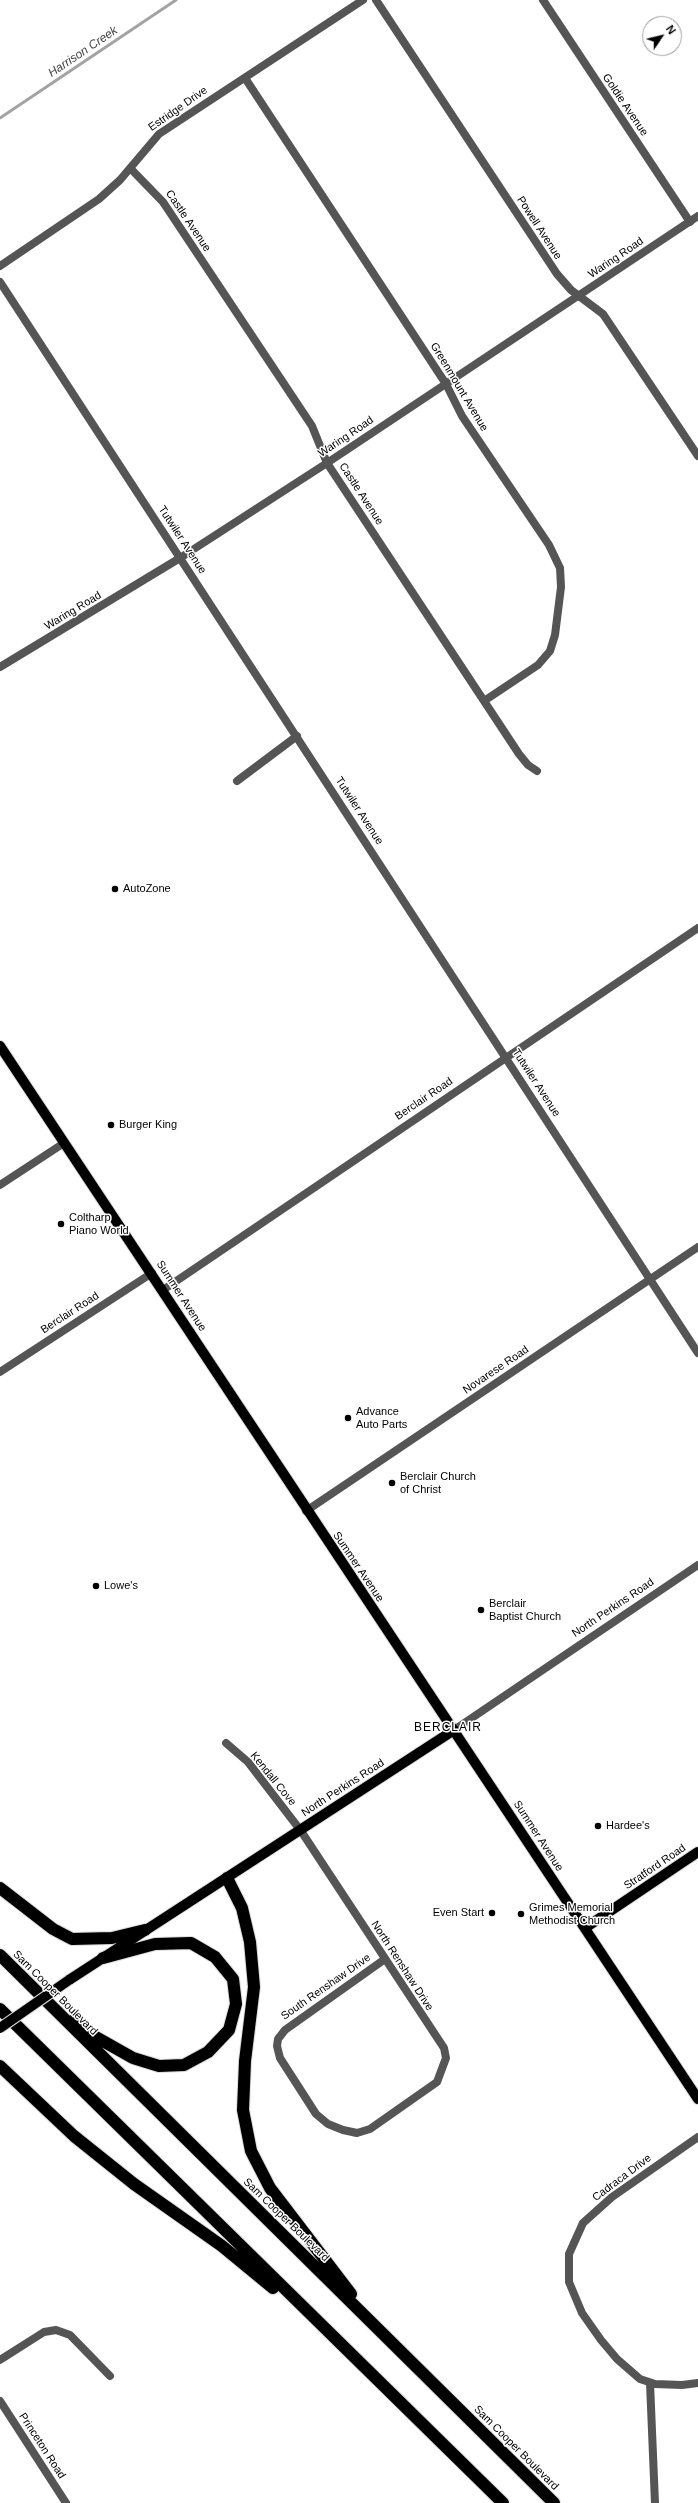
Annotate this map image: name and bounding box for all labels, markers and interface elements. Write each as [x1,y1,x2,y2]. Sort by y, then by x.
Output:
north arrow [642,16,682,56]
water label: Harrison Creek [46,23,120,81]
text: N [664,23,678,36]
street label: Goldie Avenue [599,71,651,139]
street label: Estridge Drive [146,84,210,134]
street label: Castle Avenue [163,188,213,254]
street label: Powell Avenue [514,194,564,262]
street label: Waring Road [586,235,646,281]
street label: Greenmount Avenue [427,340,491,434]
street label: Waring Road [316,414,376,460]
street label: Castle Avenue [336,460,386,528]
street label: Tutwiler Avenue [155,504,209,576]
street label: Waring Road [42,589,104,633]
street label: Tutwiler Avenue [332,775,386,847]
place label: AutoZone [123,882,171,896]
marker: AutoZone [110,884,120,894]
street label: Tutwiler Avenue [509,1047,563,1119]
street label: Berclair Road [393,1075,455,1123]
place label: Burger King [119,1118,177,1132]
marker: Burger King [106,1120,116,1130]
place label: Coltharp Piano World [69,1211,129,1237]
marker: Coltharp Piano World [56,1219,66,1229]
street label: Summer Avenue [153,1258,209,1334]
street label: Berclair Road [38,1289,102,1337]
street label: Novarese Road [461,1343,531,1397]
place label: Advance Auto Parts [356,1405,407,1431]
marker: Advance Auto Parts [343,1413,353,1423]
place label: Berclair Church of Christ [400,1470,476,1496]
marker: Berclair Church of Christ [387,1478,397,1488]
street label: Summer Avenue [330,1529,386,1605]
street label: North Perkins Road [570,1576,656,1640]
place label: Lowe's [104,1579,138,1593]
marker: Lowe's [91,1581,101,1591]
place label: Berclair Baptist Church [489,1597,561,1623]
marker: Berclair Baptist Church [476,1605,486,1615]
district label: BERCLAIR [414,1721,482,1735]
street label: Kendall Cove [247,1749,299,1809]
street label: North Perkins Road [299,1756,387,1820]
street label: Summer Avenue [510,1798,566,1874]
place label: Hardee's [606,1819,650,1833]
marker: Hardee's [593,1821,603,1831]
street label: Stratford Road [622,1842,688,1892]
place label: Grimes Memorial Methodist Church [529,1901,615,1927]
place label: Even Start [433,1906,484,1920]
marker: Even Start [487,1908,497,1918]
marker: Grimes Memorial Methodist Church [516,1909,526,1919]
street label: North Renshaw Drive [368,1919,436,2013]
street label: Sam Cooper Boulevard [10,1948,100,2038]
street label: South Renshaw Drive [279,1951,373,2023]
street label: Cadraca Drive [590,2152,654,2204]
street label: Sam Cooper Boulevard [240,2176,332,2264]
street label: Sam Cooper Boulevard [471,2403,561,2493]
street label: Princeton Road [16,2411,68,2481]

